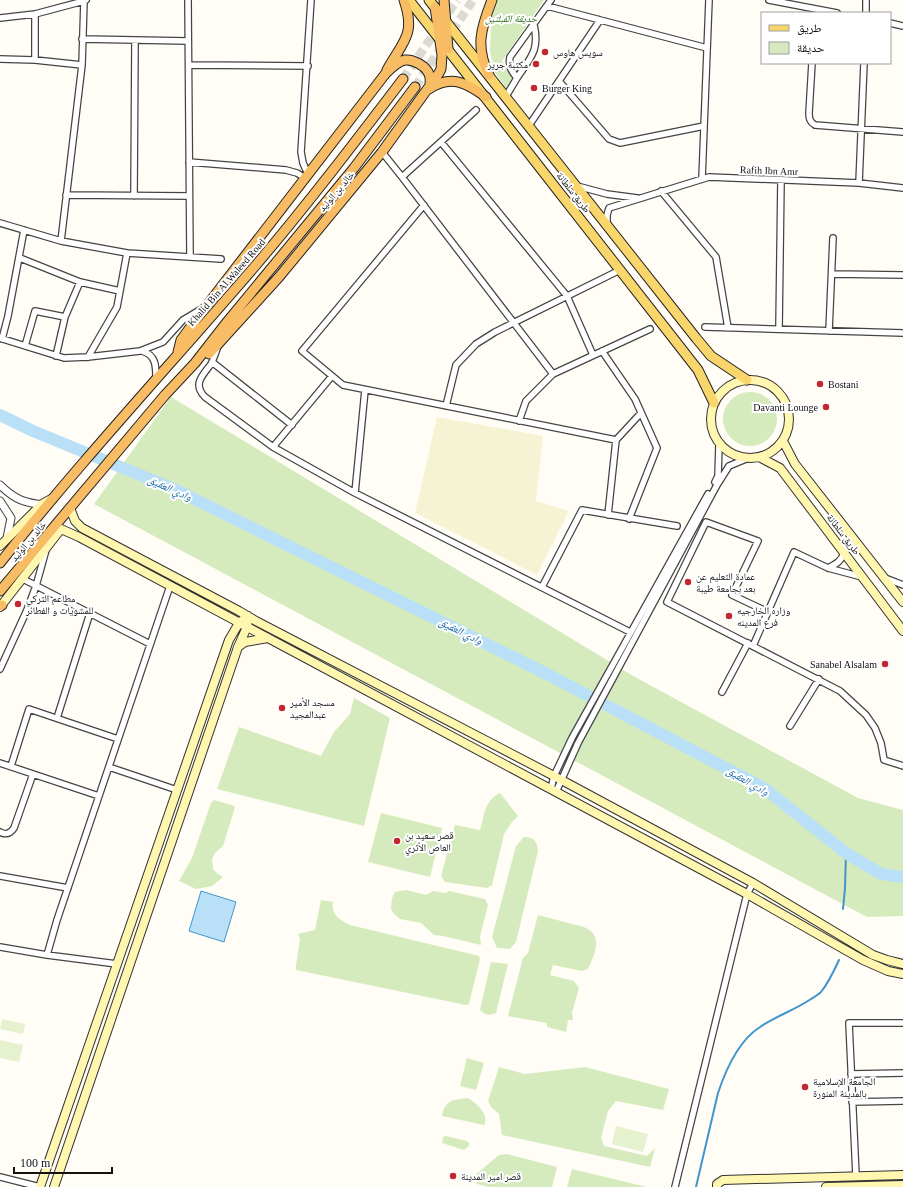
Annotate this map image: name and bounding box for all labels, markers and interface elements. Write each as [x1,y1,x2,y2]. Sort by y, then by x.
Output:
legend [761,12,891,64]
park label: حدیقة القبلتین [485,13,538,25]
text: طريق [797,21,822,35]
text: حديقة [797,41,825,55]
marker: سويس هاوس [540,47,550,57]
place label: سويس هاوس [553,47,603,59]
place label: مكتبة جرير [486,59,528,70]
marker: مكتبة جرير [531,59,541,69]
marker: Burger King [529,83,539,93]
place label: Burger King [542,83,592,94]
street label: Rafih Ibn Amr [740,164,799,177]
street label: خالد بن الوليد [316,169,358,214]
street label: طريق سلطانة [554,170,593,216]
street label: Khalid Bin Al Waleed Road [186,237,267,328]
marker: Bostani [815,379,825,389]
place label: Bostani [828,379,859,390]
place label: Davanti Lounge [753,402,819,413]
marker: Davanti Lounge [821,402,831,412]
water label: وادي العقيق [145,473,194,506]
street label: طريق سلطانة [824,512,863,558]
street label: خالد بن الوليد [8,519,50,564]
place label: عمادة التعليم عن بعد بجامعة طيبة [696,571,756,594]
marker: عمادة التعليم عن بعد بجامعة طيبة [683,577,693,587]
place label: مطاعم التركي للمشويات و الفطائر [25,593,93,616]
marker: مطاعم التركي للمشويات و الفطائر [13,599,23,609]
place label: وزاره الخارجيه فرع المدينه [737,605,791,629]
marker: وزاره الخارجيه فرع المدينه [724,611,734,621]
water label: وادي العقيق [436,615,485,649]
place label: Sanabel Alsalam [810,659,877,670]
marker: Sanabel Alsalam [880,659,890,669]
place label: مسجد الأمير عبدالمجيد [289,697,335,720]
marker: مسجد الأمير عبدالمجيد [277,703,287,713]
water label: وادي العقيق [723,764,771,800]
place label: قصر سعيد بن العاص الأثري [405,830,454,856]
marker: قصر سعيد بن العاص الأثري [392,836,402,846]
place label: الجامعة الإسلامية بالمدينة المنورة [813,1076,875,1099]
marker: الجامعة الإسلامية بالمدينة المنورة [800,1082,810,1092]
scale bar [14,1149,112,1175]
text: 100 m [20,1156,51,1170]
marker: قصر امير المدينة [448,1171,458,1181]
place label: قصر امير المدينة [461,1171,521,1182]

